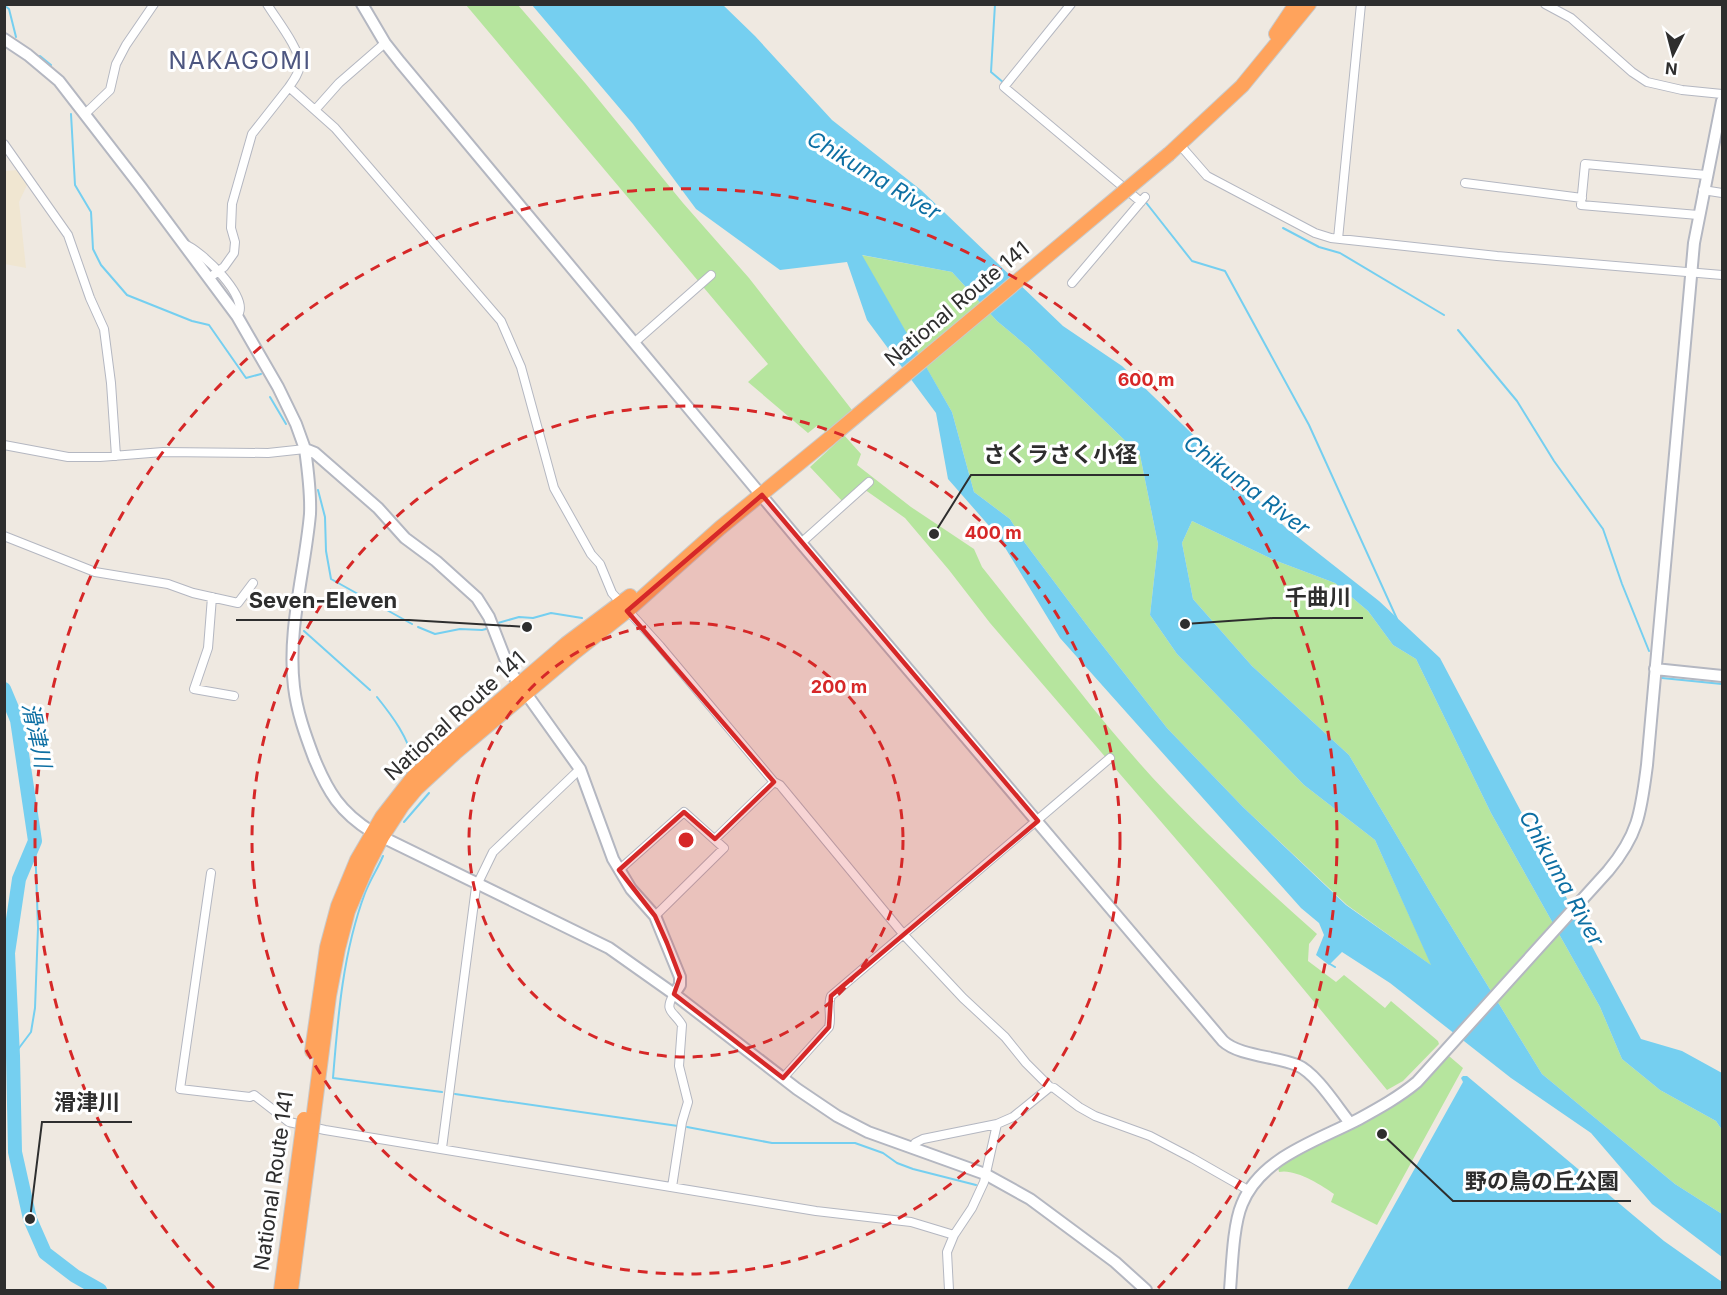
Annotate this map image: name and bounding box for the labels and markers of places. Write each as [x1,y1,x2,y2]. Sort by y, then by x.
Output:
callout: さくラさく小径 [971,435,1149,475]
callout: 千曲川 [1273,578,1363,618]
callout: Seven-Eleven [236,580,409,620]
centre of rings [676,830,696,850]
callout: 滑津川 [42,1082,132,1122]
callout: 野の鳥の丘公園 [1453,1161,1631,1201]

